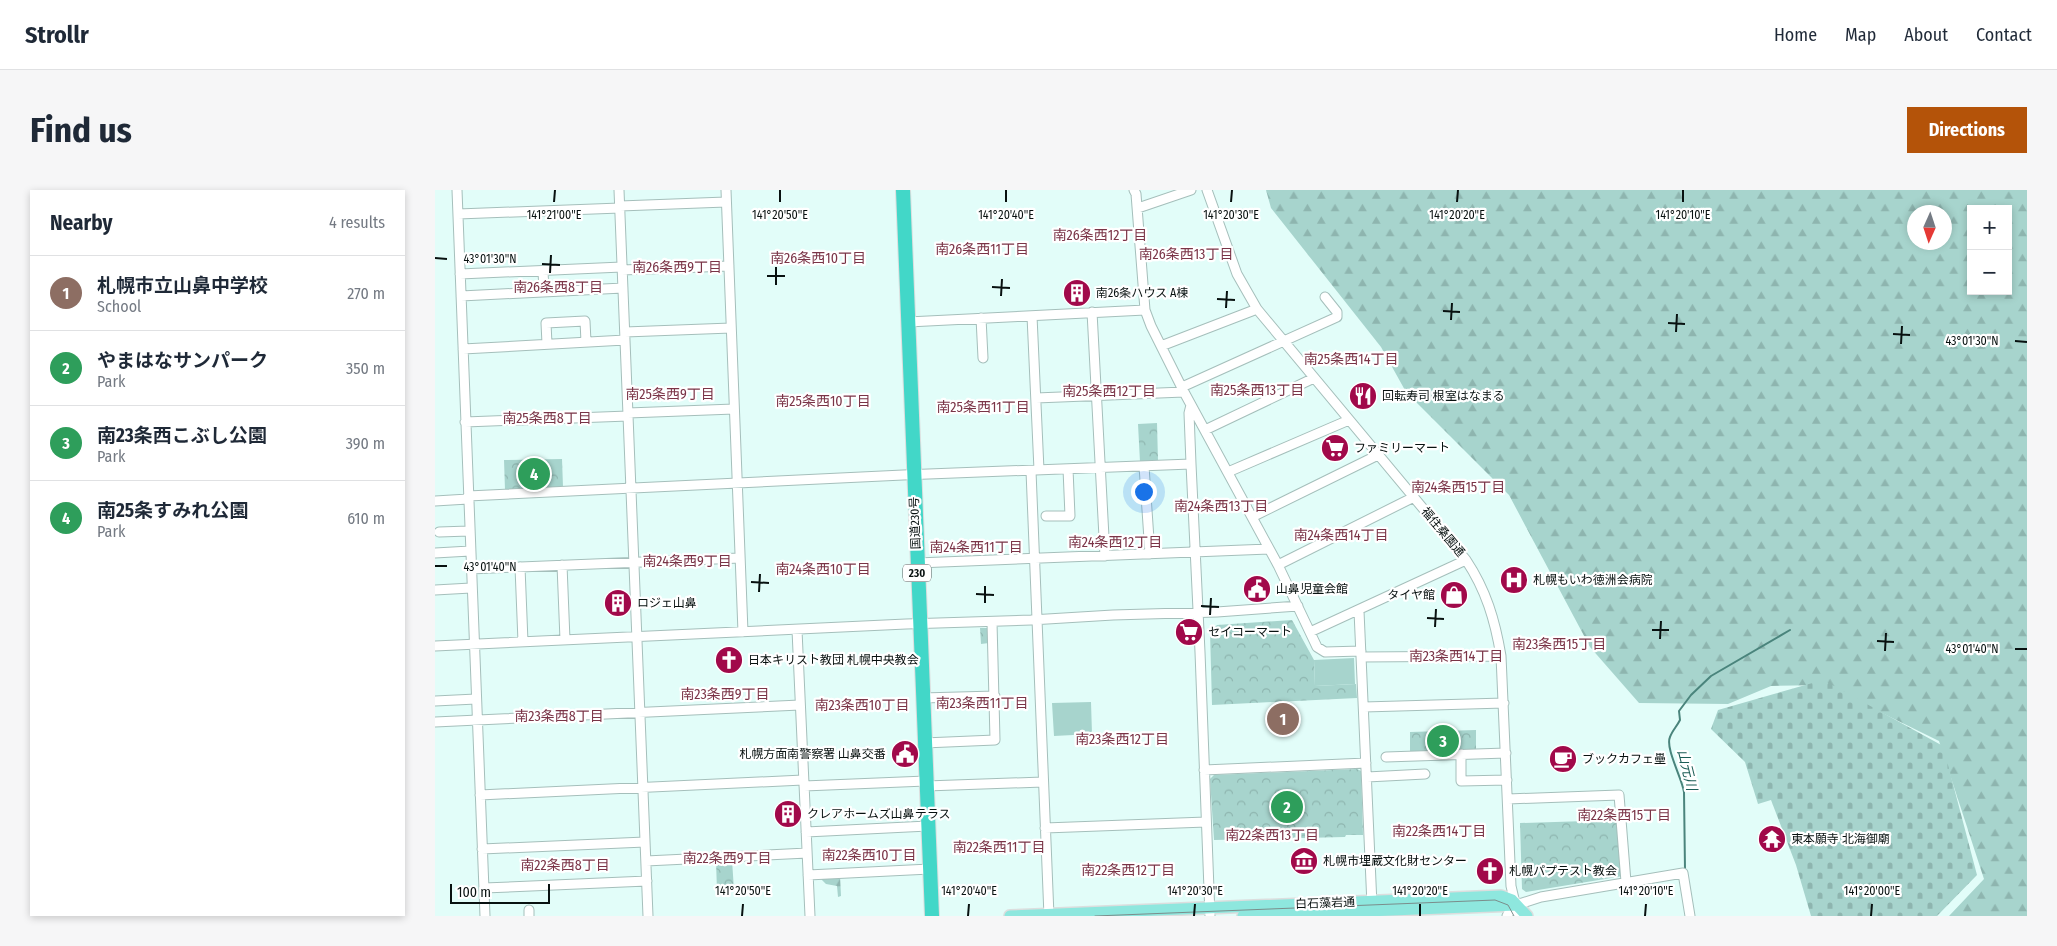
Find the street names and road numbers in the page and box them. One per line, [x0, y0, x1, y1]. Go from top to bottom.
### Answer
street label: 国道230号 [907, 496, 923, 550]
street label: 福住桑園通 [1418, 505, 1468, 559]
road number: 230 [903, 564, 931, 582]
street label: 白石藻岩通 [1295, 895, 1355, 911]

